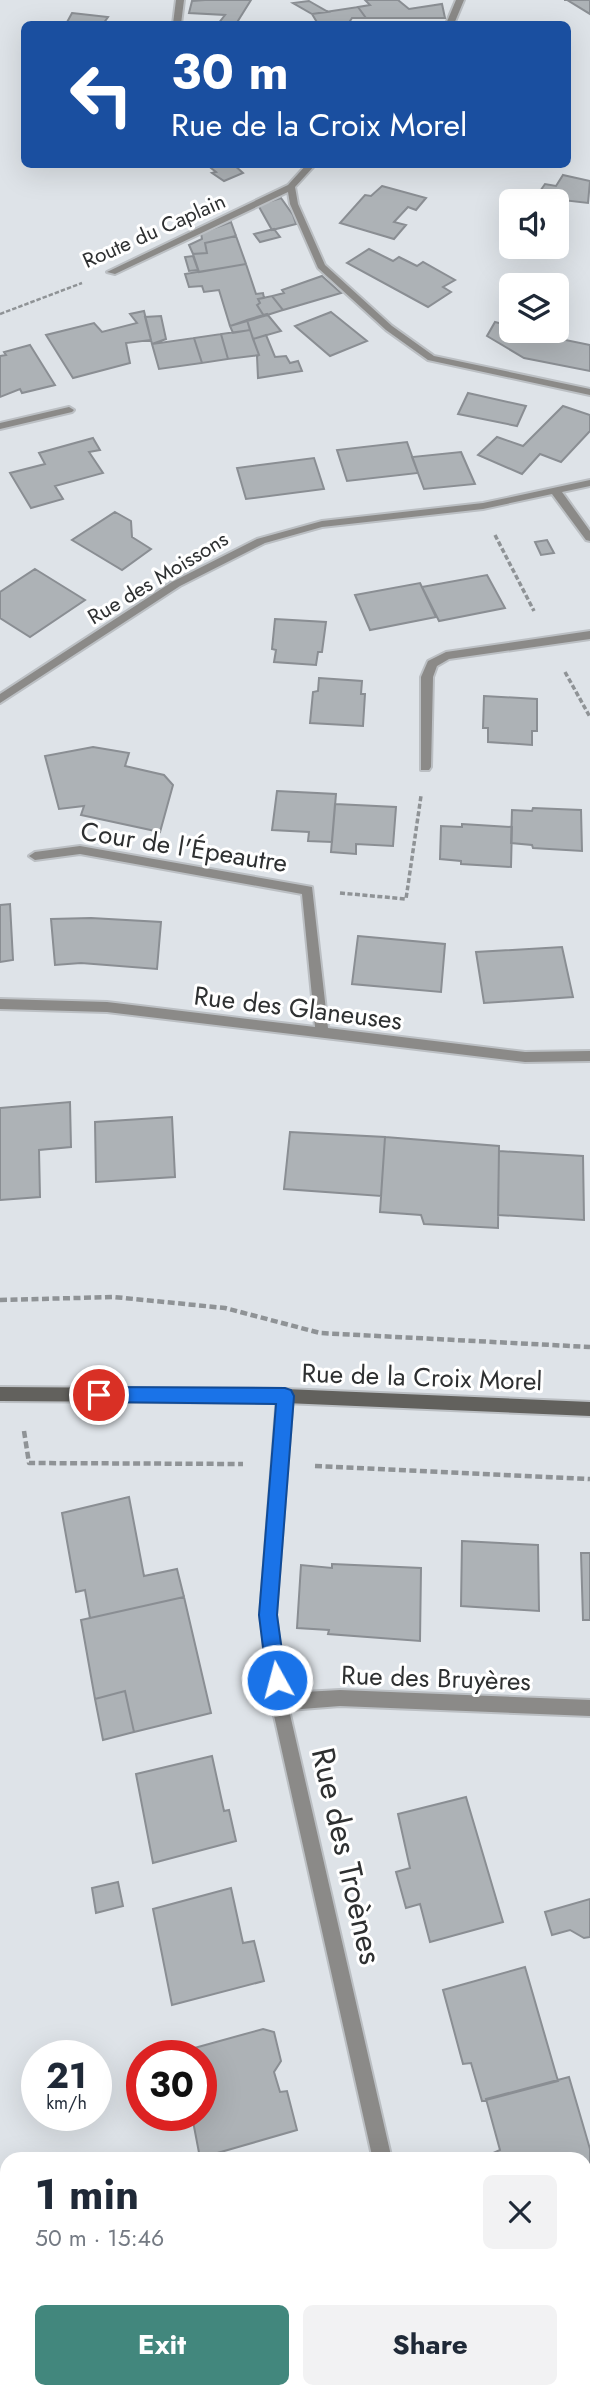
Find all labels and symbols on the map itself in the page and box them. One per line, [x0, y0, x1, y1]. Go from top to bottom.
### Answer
street label: Route du Caplain [78, 186, 230, 276]
street label: Rue des Moissons [82, 524, 234, 632]
street label: Cour de l'Épeautre [78, 812, 290, 882]
street label: Rue des Glaneuses [192, 976, 404, 1040]
street label: Rue de la Croix Morel [301, 1354, 543, 1400]
pin [69, 1365, 129, 1425]
position arrow [240, 1643, 314, 1717]
street label: Rue des Bruyères [340, 1656, 532, 1700]
street label: Rue des Troènes [300, 1743, 394, 1969]
speed limit sign: 30 [126, 2040, 217, 2131]

